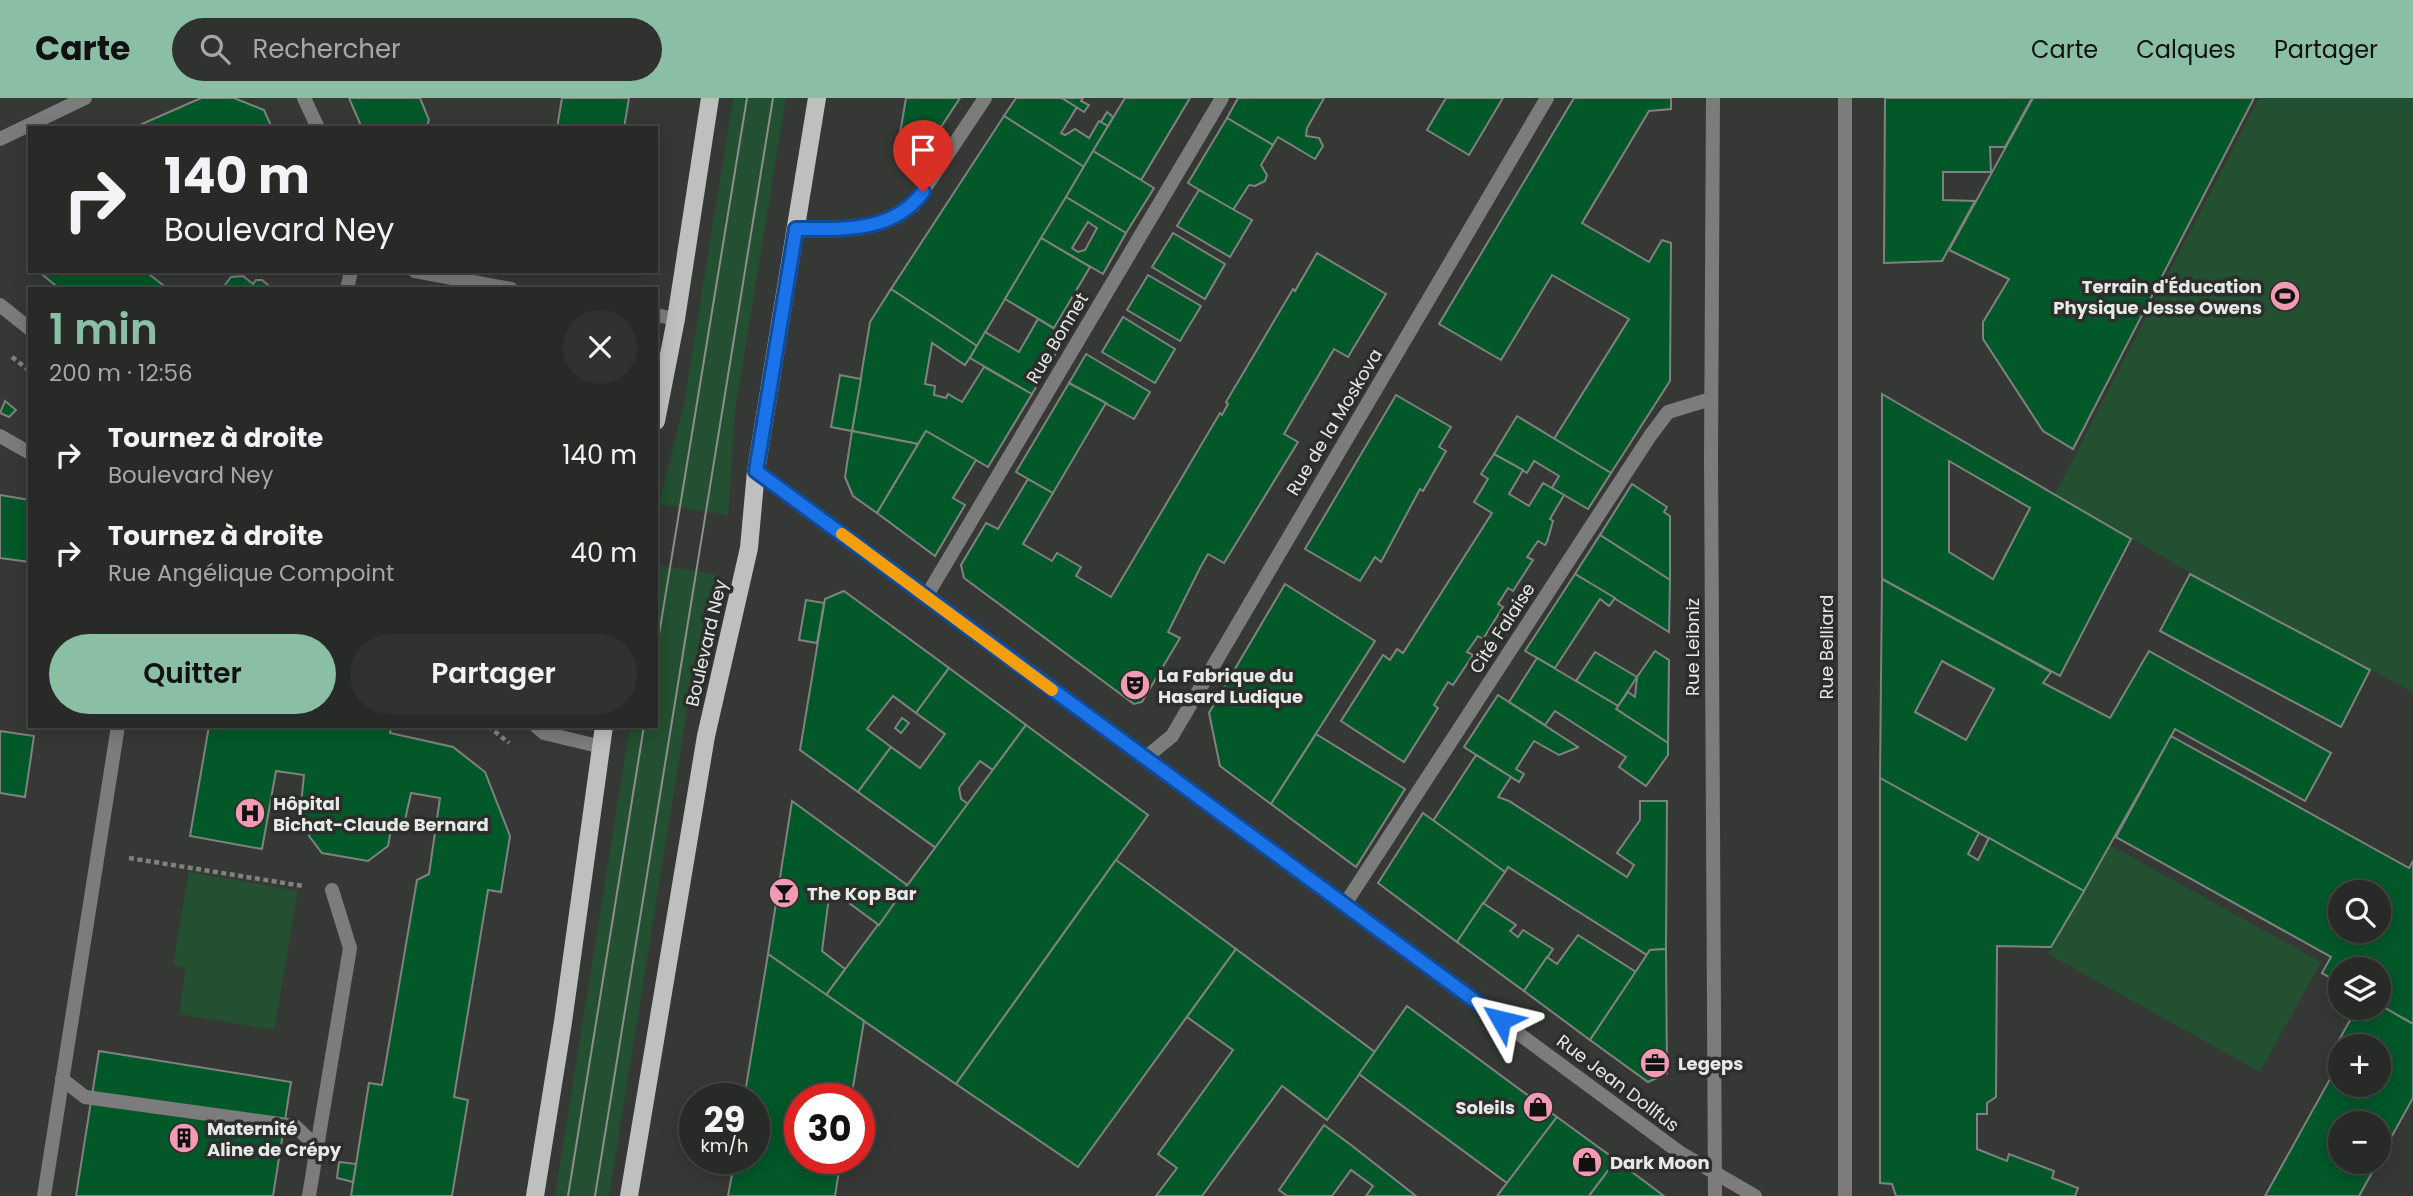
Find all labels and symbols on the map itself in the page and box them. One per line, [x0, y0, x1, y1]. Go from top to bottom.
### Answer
pin [893, 120, 953, 192]
place label: Terrain d'Éducation Physique Jesse Owens [2053, 274, 2262, 320]
sports icon: Terrain d'Éducation Physique Jesse Owens [2268, 279, 2302, 313]
street label: Rue Bonnet [1020, 288, 1094, 388]
street label: Rue de la Moskova [1280, 344, 1388, 500]
street label: Boulevard Ney [679, 577, 733, 709]
street label: Cité Falaise [1463, 578, 1541, 678]
street label: Rue Belliard [1814, 595, 1839, 699]
street label: Rue Leibniz [1680, 598, 1705, 696]
place label: La Fabrique du Hasard Ludique [1158, 663, 1303, 709]
theatre icon: La Fabrique du Hasard Ludique [1118, 668, 1152, 702]
place label: Hôpital Bichat-Claude Bernard [273, 791, 489, 837]
hospital icon: Hôpital Bichat-Claude Bernard [233, 796, 267, 830]
bar icon: The Kop Bar [767, 876, 801, 910]
place label: The Kop Bar [807, 881, 917, 906]
position arrow [1464, 983, 1538, 1057]
street label: Rue Jean Dollfus [1552, 1029, 1684, 1137]
office icon: Legeps [1638, 1046, 1672, 1080]
place label: Legeps [1678, 1051, 1743, 1076]
speed limit sign: 30 [784, 1083, 875, 1174]
shop icon: Soleils [1521, 1090, 1555, 1124]
place label: Soleils [1455, 1095, 1515, 1120]
place label: Maternité Aline de Crépy [207, 1116, 342, 1162]
building icon: Maternité Aline de Crépy [167, 1121, 201, 1155]
shop icon: Dark Moon [1570, 1145, 1604, 1179]
place label: Dark Moon [1610, 1150, 1710, 1175]

